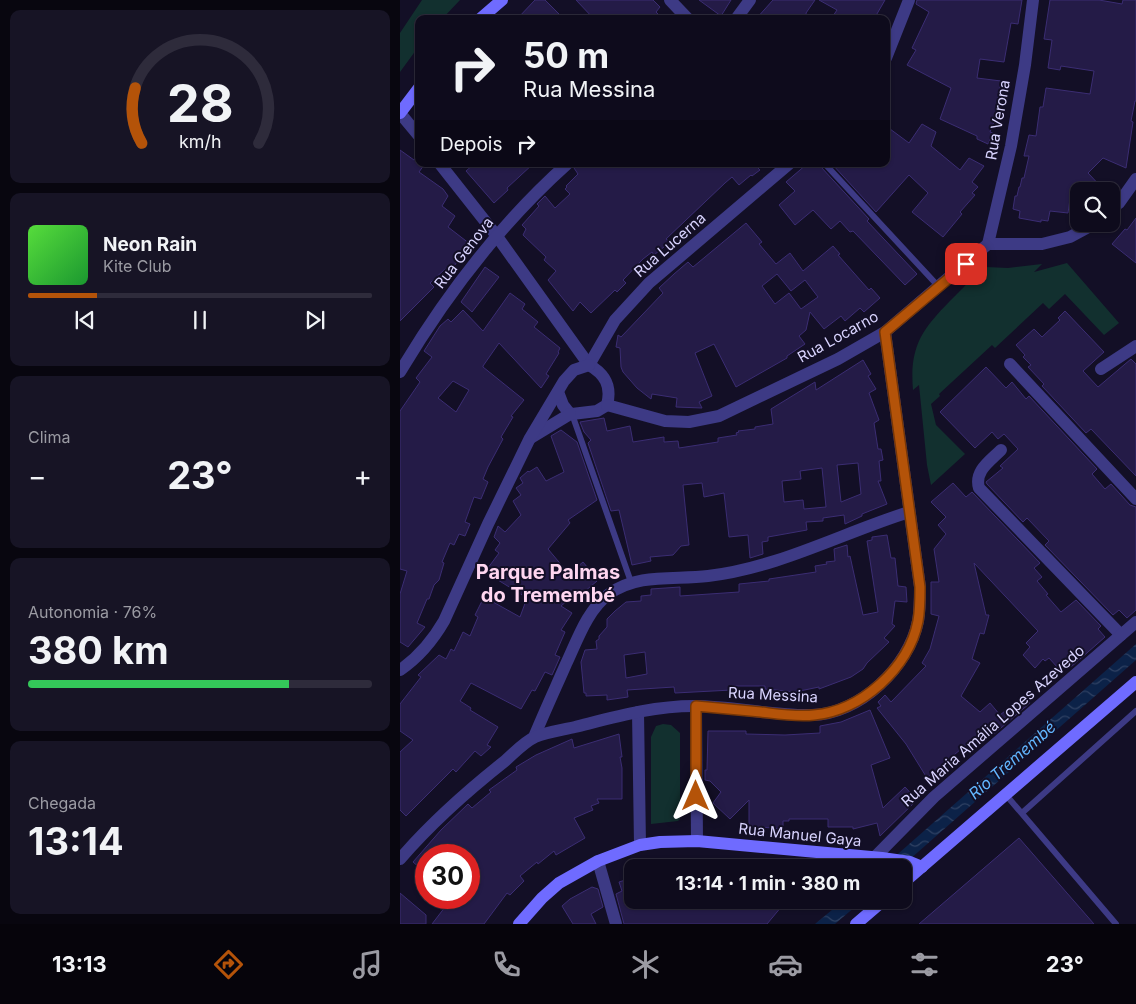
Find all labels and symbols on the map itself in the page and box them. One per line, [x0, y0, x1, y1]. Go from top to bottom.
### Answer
street label: Rua Verona [981, 78, 1014, 162]
street label: Rua Lucerna [630, 208, 709, 281]
street label: Rua Genova [430, 213, 497, 292]
pin [945, 243, 987, 285]
street label: Rua Locarno [794, 307, 882, 367]
district label: Parque Palmas do Tremembé [476, 560, 620, 607]
street label: Rua Maria Amália Lopes Azevedo [897, 641, 1088, 810]
street label: Rua Messina [727, 683, 819, 706]
water label: Rio Tremembé [964, 717, 1060, 803]
position arrow [669, 769, 721, 821]
street label: Rua Manuel Gaya [738, 819, 863, 850]
speed limit sign: 30 [415, 844, 480, 909]

